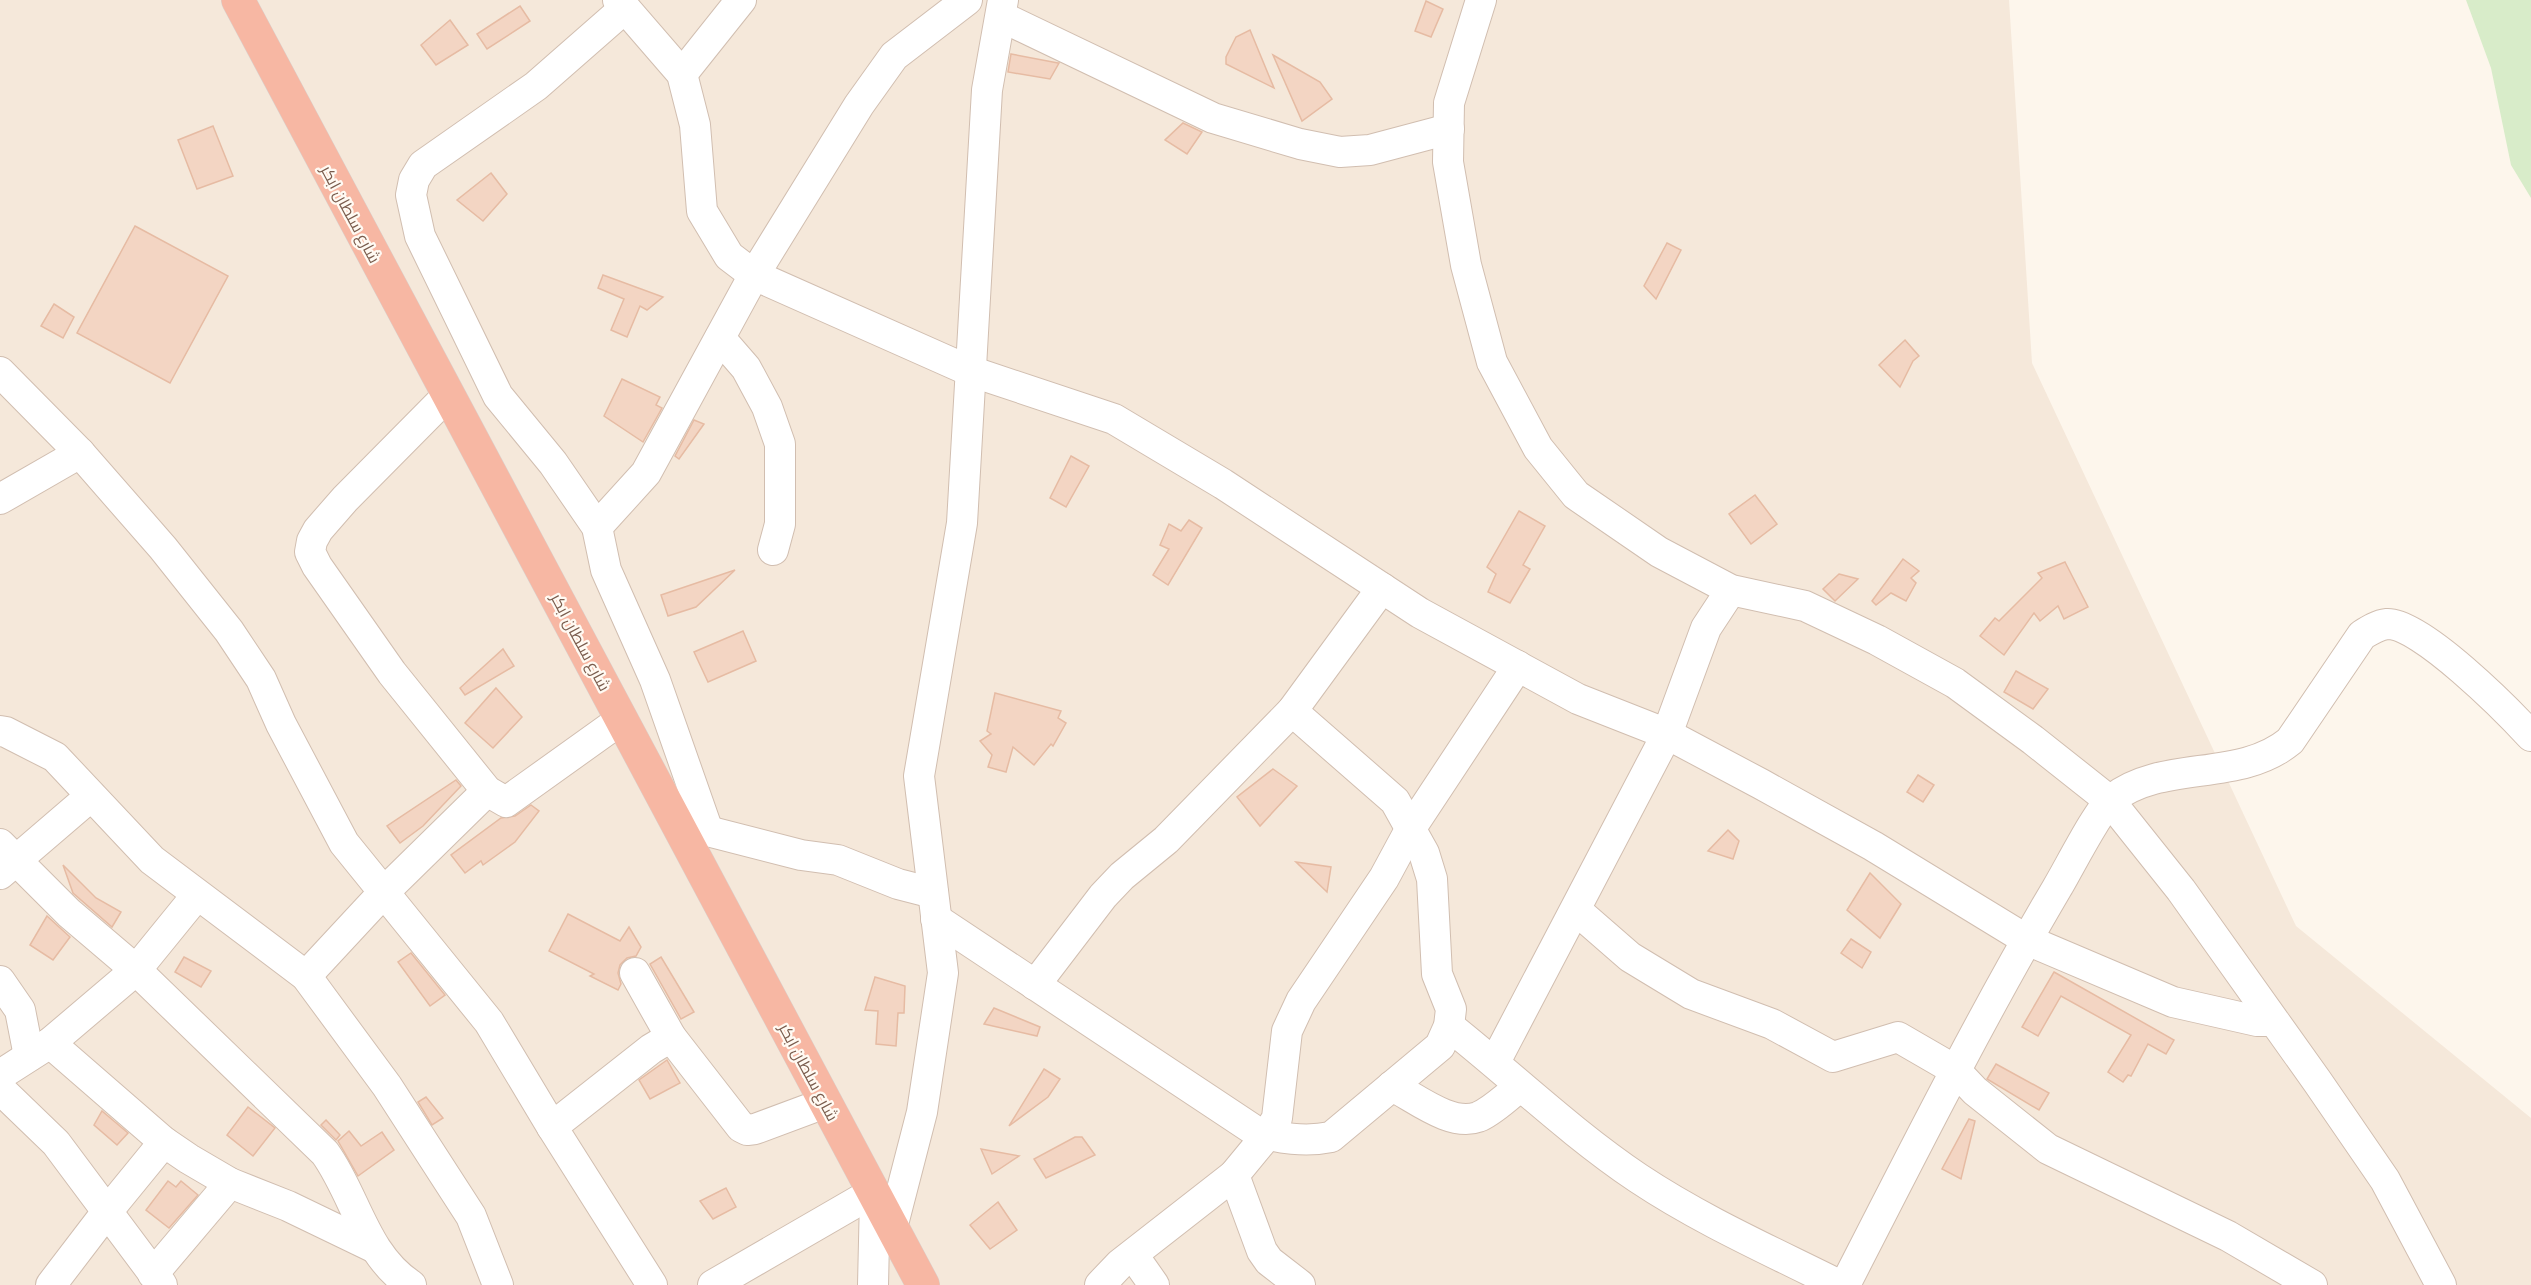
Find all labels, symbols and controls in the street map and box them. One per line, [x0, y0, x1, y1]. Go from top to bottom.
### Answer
street label: شارع سلطان ابكر [315, 161, 384, 267]
street label: شارع سلطان ابكر [545, 589, 614, 695]
street label: شارع سلطان ابكر [773, 1019, 842, 1125]

